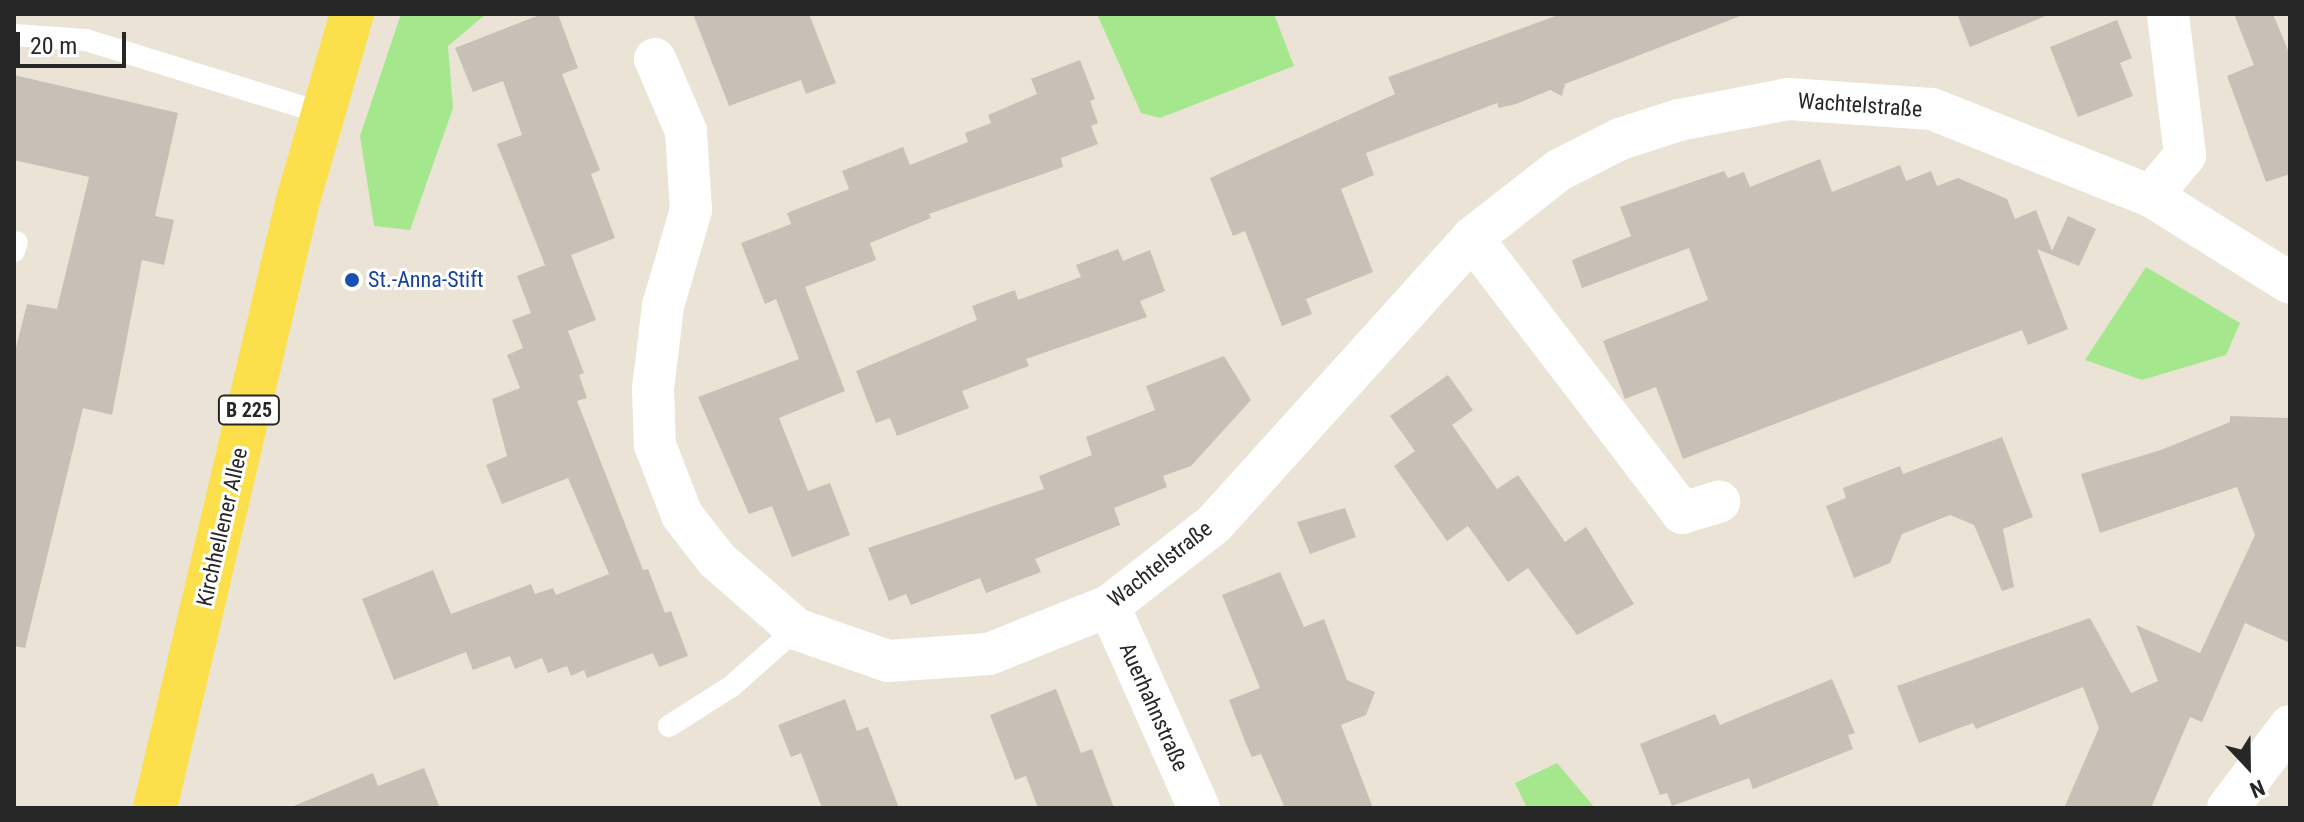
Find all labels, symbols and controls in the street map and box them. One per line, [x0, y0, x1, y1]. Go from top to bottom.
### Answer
scale bar [20, 16, 130, 66]
text: 20 m [30, 32, 77, 60]
street label: Wachtelstraße [1797, 87, 1923, 123]
place label: St.-Anna-Stift [368, 267, 484, 293]
marker: St.-Anna-Stift [343, 271, 361, 289]
road number: B 225 [217, 394, 281, 426]
street label: Kirchhellener Allee [191, 445, 253, 609]
street label: Wachtelstraße [1103, 515, 1217, 613]
street label: Auerhahnstraße [1114, 639, 1194, 775]
north arrow [2208, 726, 2288, 806]
text: N [2246, 775, 2268, 803]

